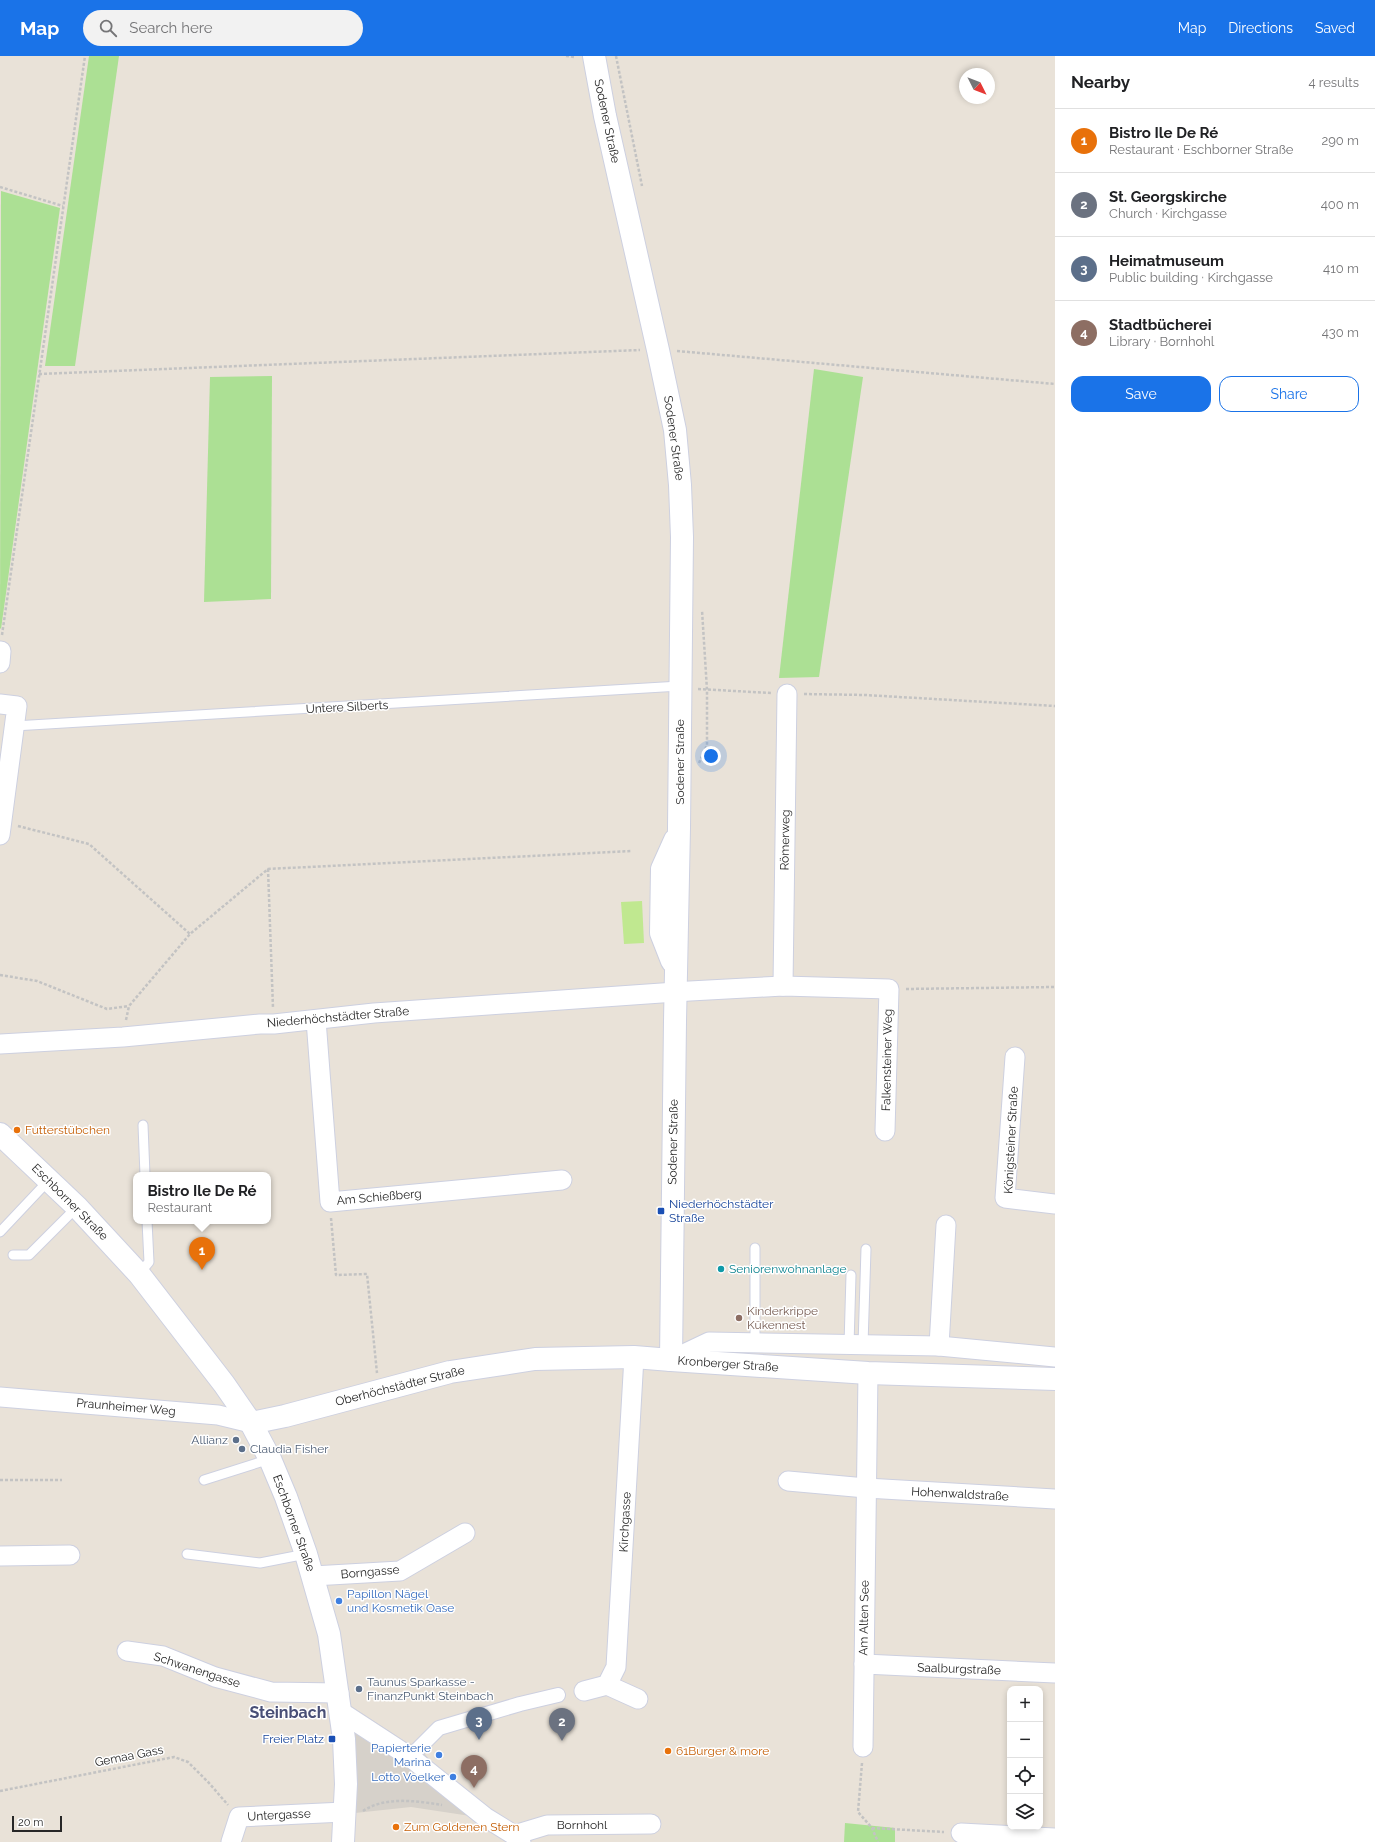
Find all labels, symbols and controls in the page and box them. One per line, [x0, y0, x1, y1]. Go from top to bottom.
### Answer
search box [83, 10, 363, 46]
text: Map [20, 17, 59, 39]
icon: search [97, 17, 119, 39]
text: Search here [129, 19, 213, 37]
text: Map [1178, 20, 1206, 36]
text: Directions [1228, 20, 1293, 36]
text: Saved [1315, 20, 1355, 36]
north arrow [959, 68, 995, 104]
text: Nearby [1071, 72, 1130, 92]
text: 4 results [1308, 75, 1359, 90]
street label: Sodener Straße [591, 78, 623, 164]
text: Bistro Ile De Ré [1109, 124, 1218, 142]
text: 1 [1081, 133, 1087, 148]
text: 290 m [1321, 133, 1359, 148]
text: Restaurant · Eschborner Straße [1109, 142, 1293, 157]
text: St. Georgskirche [1109, 188, 1227, 206]
text: 2 [1080, 197, 1088, 212]
text: 400 m [1321, 197, 1359, 212]
text: Church · Kirchgasse [1109, 206, 1227, 221]
text: Heimatmuseum [1109, 252, 1224, 270]
text: 3 [1080, 261, 1088, 276]
text: 410 m [1323, 261, 1359, 276]
text: Public building · Kirchgasse [1109, 270, 1273, 285]
text: Stadtbücherei [1109, 316, 1212, 334]
text: 4 [1080, 325, 1088, 340]
text: 430 m [1322, 325, 1359, 340]
text: Library · Bornhohl [1109, 334, 1214, 349]
button: Save [1071, 376, 1211, 412]
button: Share [1219, 376, 1359, 412]
street label: Sodener Straße [661, 395, 687, 481]
street label: Untere Silberts [305, 698, 389, 716]
street label: Sodener Straße [673, 719, 687, 805]
your location [701, 746, 721, 766]
street label: Römerweg [777, 809, 793, 871]
street label: Niederhöchstädter Straße [266, 1004, 410, 1030]
street label: Falkensteiner Weg [879, 1009, 895, 1111]
street label: Königsteiner Straße [1001, 1086, 1021, 1194]
street label: Sodener Straße [665, 1099, 681, 1185]
place label: Futterstübchen [25, 1123, 110, 1137]
marker: Futterstübchen [12, 1125, 22, 1135]
street label: Eschborner Straße [29, 1161, 111, 1243]
popup [133, 1172, 271, 1224]
text: Bistro Ile De Ré [147, 1182, 257, 1200]
street label: Am Schießberg [336, 1186, 422, 1208]
place label: Niederhöchstädter Straße [669, 1197, 774, 1225]
text: Restaurant [147, 1200, 212, 1215]
marker: Niederhöchstädter Straße [656, 1206, 666, 1216]
pin: 1 [189, 1237, 215, 1270]
place label: Seniorenwohnanlage [729, 1262, 846, 1276]
marker: Seniorenwohnanlage [716, 1264, 726, 1274]
place label: Kinderkrippe Kükennest [747, 1304, 818, 1332]
marker: Kinderkrippe Kükennest [734, 1313, 744, 1323]
street label: Kronberger Straße [677, 1353, 779, 1375]
street label: Oberhöchstädter Straße [334, 1363, 466, 1409]
street label: Praunheimer Weg [76, 1396, 176, 1418]
place label: Allianz [191, 1433, 228, 1447]
marker: Allianz [231, 1435, 241, 1445]
place label: Claudia Fisher [250, 1442, 329, 1456]
marker: Claudia Fisher [237, 1444, 247, 1454]
street label: Eschborner Straße [270, 1473, 318, 1573]
street label: Hohenwaldstraße [911, 1484, 1009, 1504]
street label: Kirchgasse [616, 1491, 634, 1553]
street label: Borngasse [340, 1562, 400, 1582]
street label: Am Alten See [856, 1580, 872, 1656]
place label: Papillon Nägel und Kosmetik Oase [347, 1587, 454, 1615]
marker: Papillon Nägel und Kosmetik Oase [334, 1596, 344, 1606]
street label: Schwanengasse [152, 1649, 242, 1691]
street label: Saalburgstraße [917, 1661, 1001, 1677]
place label: Taunus Sparkasse - FinanzPunkt Steinbach [367, 1675, 493, 1703]
marker: Taunus Sparkasse - FinanzPunkt Steinbach [354, 1684, 364, 1694]
map controls [1007, 1686, 1043, 1830]
button: + [1007, 1686, 1043, 1722]
district label: Steinbach [250, 1703, 327, 1722]
pin: 3 [466, 1707, 492, 1740]
pin: 2 [549, 1708, 575, 1741]
button: − [1007, 1722, 1043, 1758]
place label: Freier Platz [263, 1732, 324, 1746]
marker: Freier Platz [327, 1734, 337, 1744]
place label: Papierterie Marina [371, 1741, 431, 1769]
street label: Gemaa Gass [94, 1742, 165, 1770]
place label: 61Burger & more [676, 1744, 769, 1758]
marker: 61Burger & more [663, 1746, 673, 1756]
marker: Papierterie Marina [434, 1750, 444, 1760]
pin: 4 [461, 1755, 487, 1788]
button: locate [1007, 1758, 1043, 1794]
place label: Lotto Voelker [371, 1770, 446, 1784]
marker: Lotto Voelker [448, 1772, 458, 1782]
button: layers [1007, 1794, 1043, 1830]
street label: Untergasse [247, 1806, 311, 1824]
scale bar [12, 1814, 62, 1833]
text: 20 m [18, 1816, 43, 1829]
street label: Bornhohl [557, 1818, 608, 1832]
place label: Zum Goldenen Stern [404, 1820, 520, 1834]
marker: Zum Goldenen Stern [391, 1822, 401, 1832]

